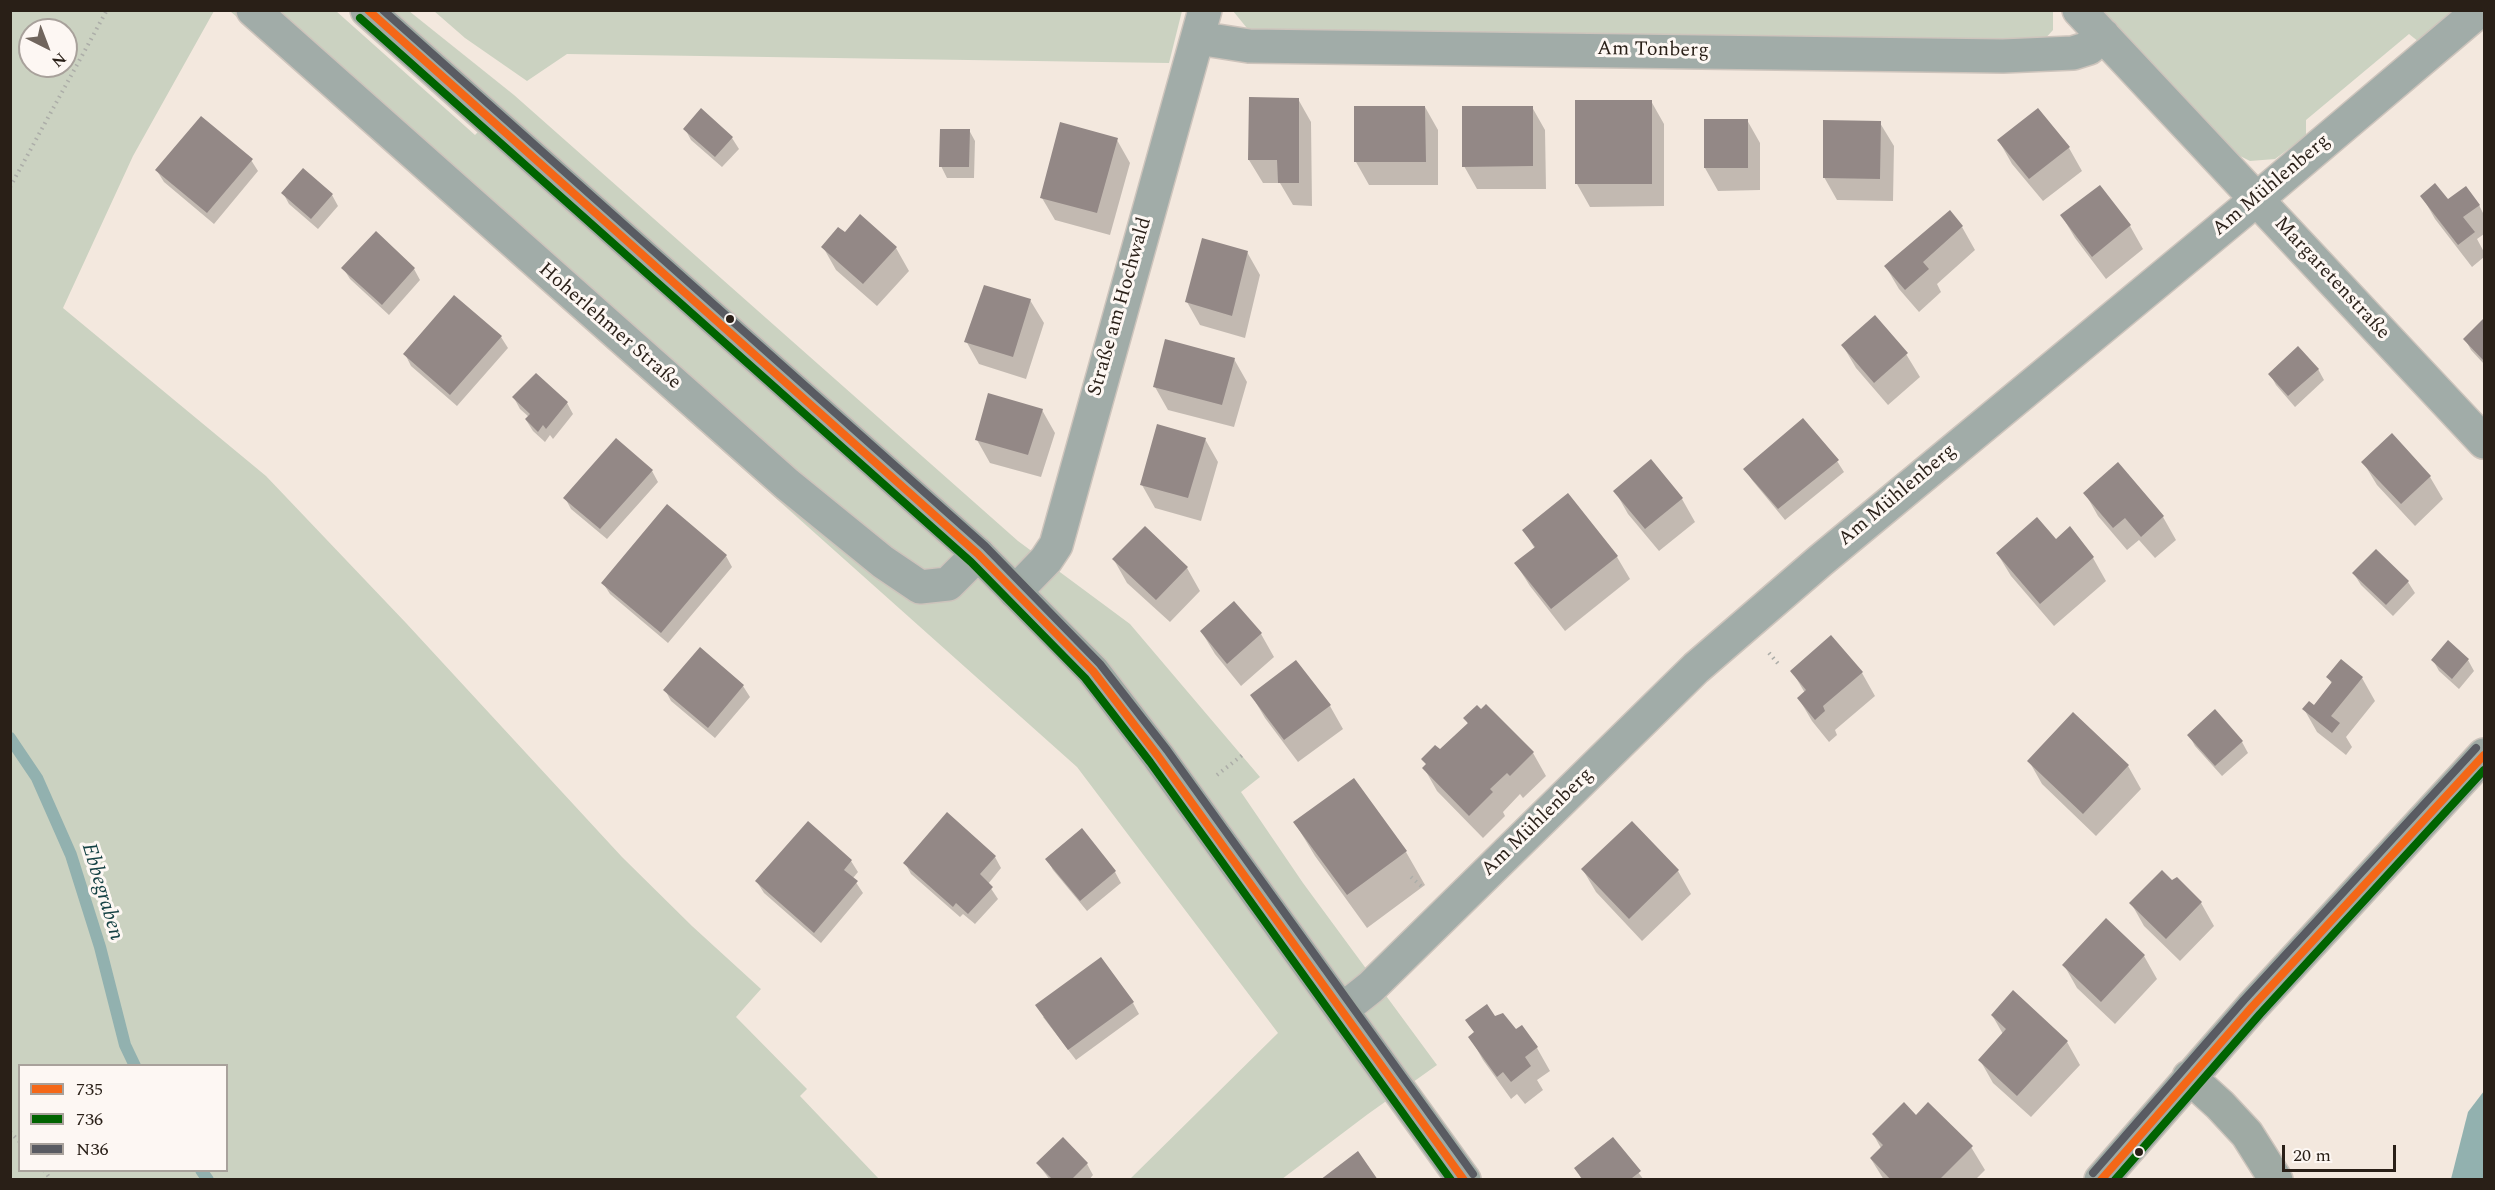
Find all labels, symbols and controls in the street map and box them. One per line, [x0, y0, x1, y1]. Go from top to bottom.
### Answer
north arrow [18, 18, 78, 78]
street label: Am Tonberg [1597, 38, 1709, 64]
text: N [46, 47, 72, 73]
street label: Am Mühlenberg [2208, 130, 2336, 242]
street label: Margaretenstraße [2268, 213, 2394, 345]
street label: Straße am Hochwald [1084, 215, 1158, 399]
street label: Hoherlehmer Straße [533, 259, 685, 395]
unlabelled marker [724, 313, 736, 325]
street label: Am Mühlenberg [1834, 440, 1962, 552]
street label: Am Mühlenberg [1477, 764, 1599, 882]
water label: Ebbegraben [74, 840, 128, 944]
legend [18, 1064, 228, 1172]
text: 735 [76, 1076, 103, 1103]
text: 736 [76, 1106, 103, 1133]
scale bar [2285, 1133, 2399, 1171]
text: N36 [76, 1136, 108, 1163]
text: 20 m [2293, 1142, 2331, 1169]
unlabelled marker [2133, 1146, 2145, 1158]

